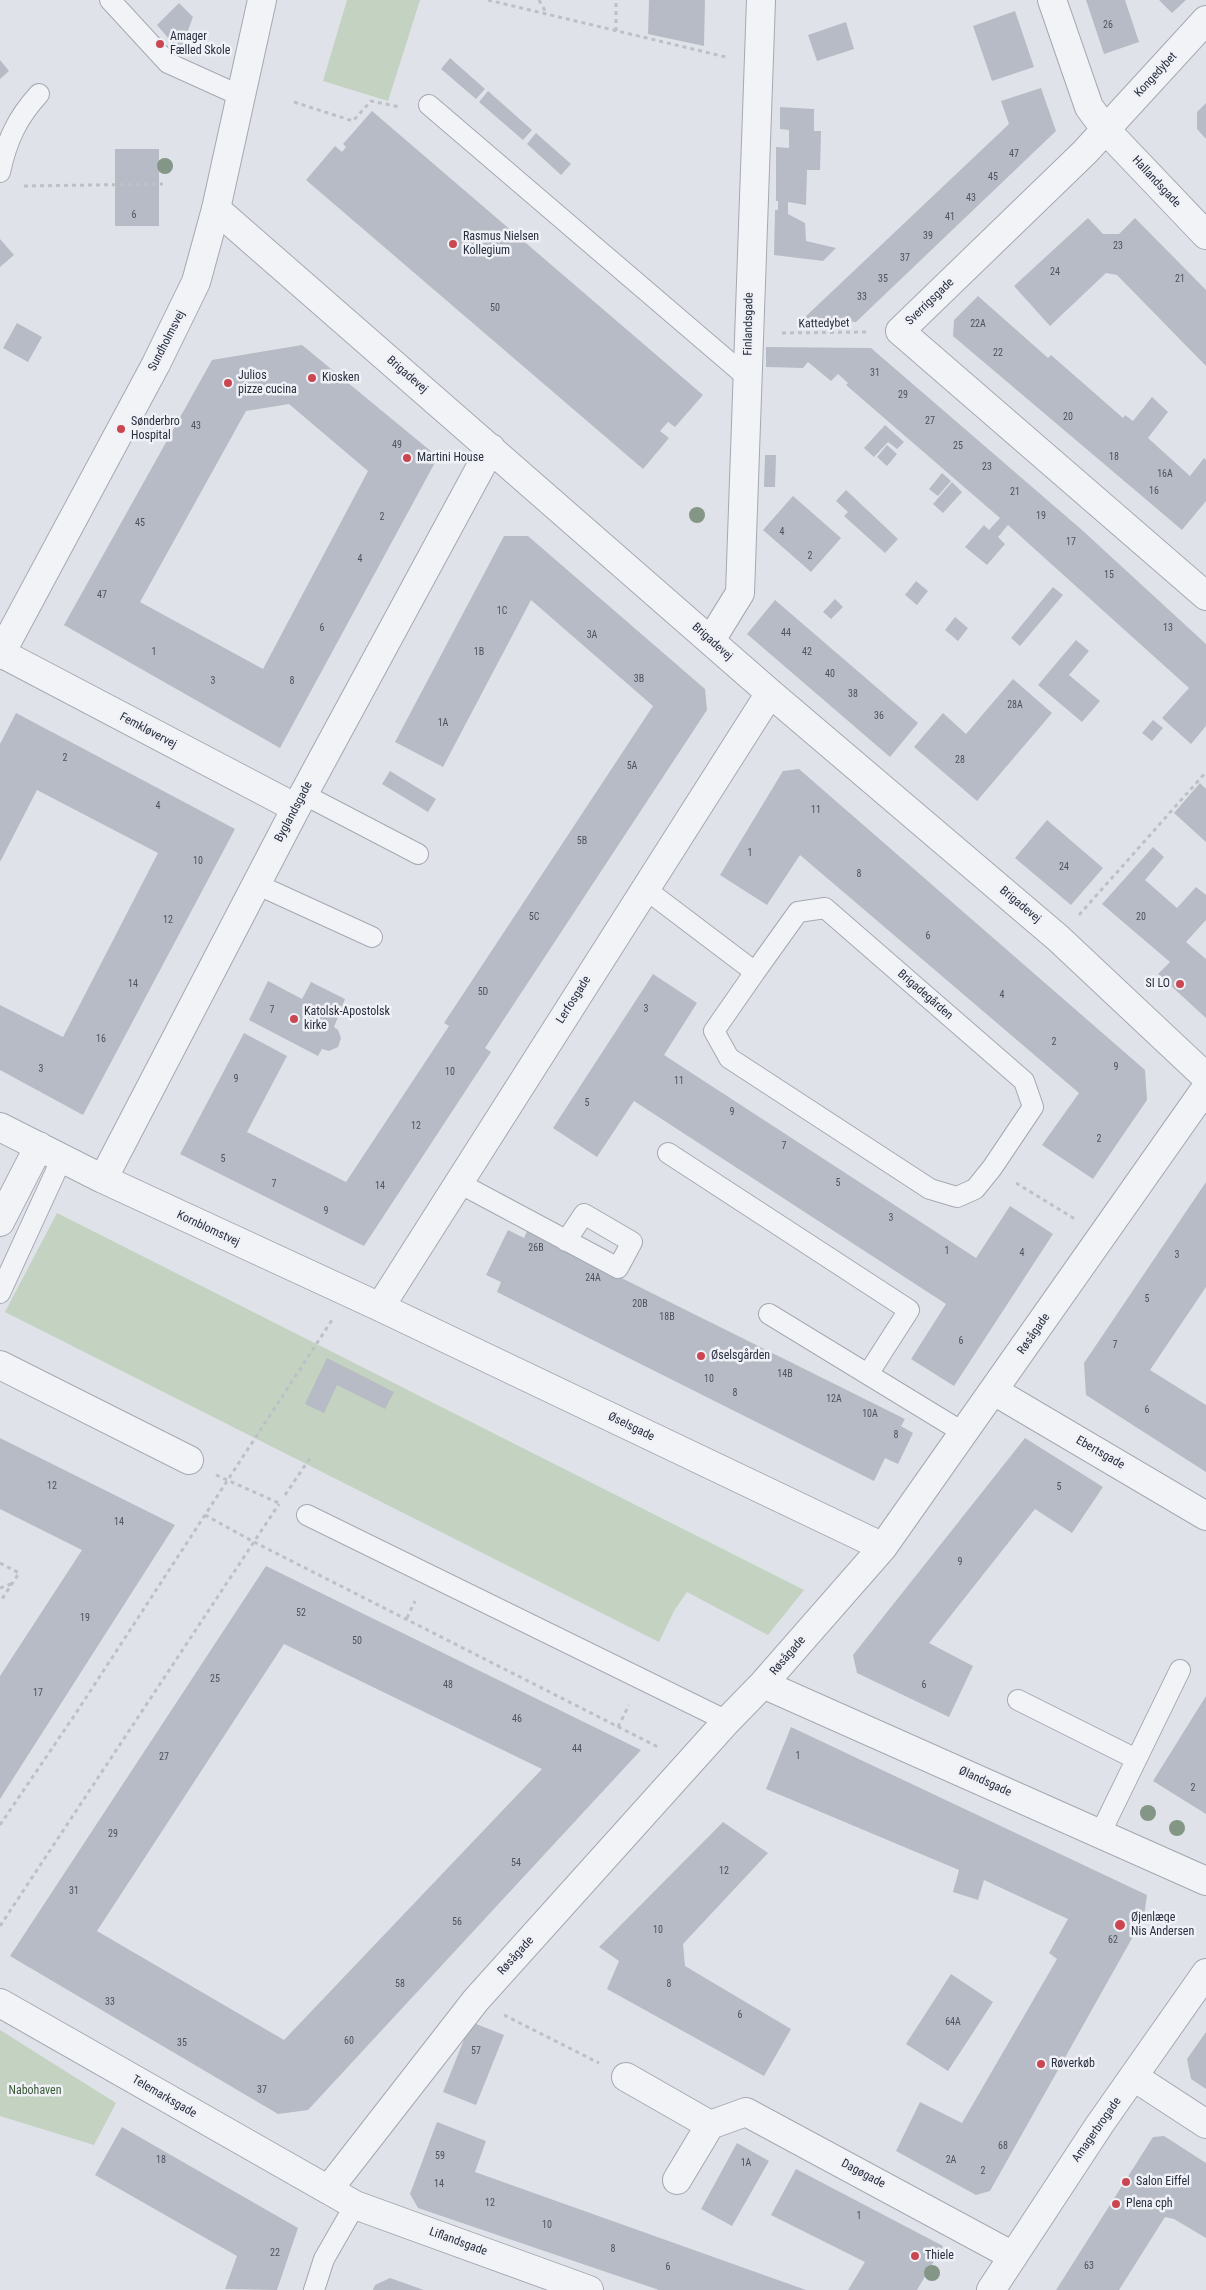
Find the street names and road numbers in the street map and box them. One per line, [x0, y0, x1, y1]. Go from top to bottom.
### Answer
street label: Kongedybet [1132, 50, 1180, 100]
street label: Hallandsgade [1129, 153, 1183, 211]
street label: Sverrigsgade [903, 275, 957, 329]
street label: Finlandsgade [741, 292, 757, 356]
street label: Sundholmsvej [146, 308, 188, 374]
street label: Kattedybet [798, 316, 850, 332]
street label: Brigadevej [384, 353, 430, 397]
street label: Brigadevej [689, 620, 735, 664]
street label: Femkløvervej [117, 710, 179, 752]
street label: Byglandsgade [272, 779, 316, 845]
street label: Brigadevej [996, 884, 1044, 926]
street label: Brigadegården [894, 967, 956, 1023]
street label: Lerfosgade [554, 973, 594, 1027]
street label: Kornblomstvej [174, 1208, 242, 1250]
street label: Røsågade [1015, 1311, 1053, 1357]
street label: Øselsgade [605, 1410, 657, 1444]
street label: Ebertsgade [1073, 1433, 1127, 1473]
street label: Røsågade [767, 1634, 809, 1678]
street label: Ølandsgade [956, 1764, 1014, 1800]
street label: Røsågade [495, 1934, 537, 1978]
street label: Telemarksgade [129, 2073, 199, 2121]
street label: Amagerbrogade [1069, 2095, 1125, 2165]
street label: Dagøgade [839, 2156, 887, 2192]
street label: Liflandsgade [427, 2225, 489, 2259]

